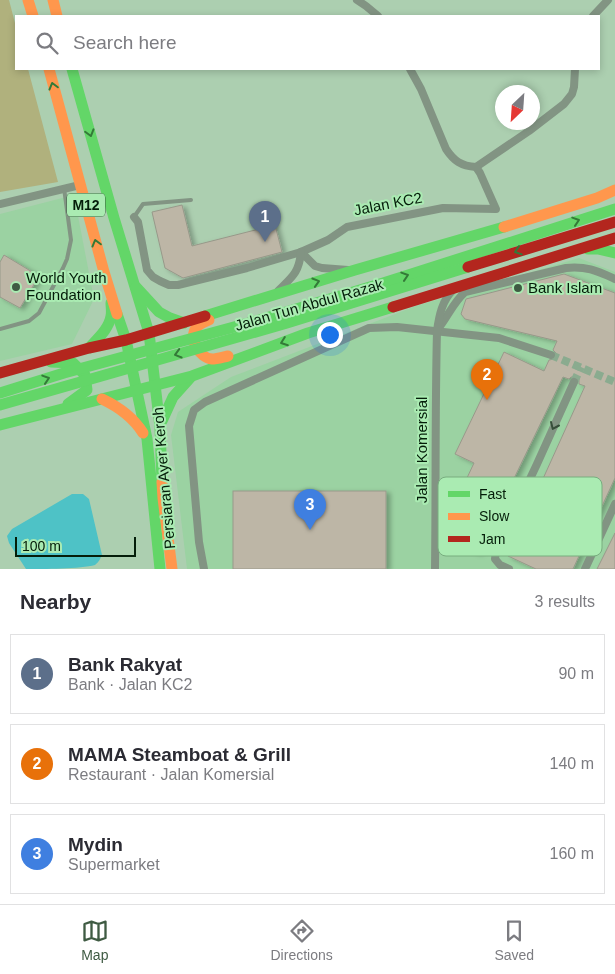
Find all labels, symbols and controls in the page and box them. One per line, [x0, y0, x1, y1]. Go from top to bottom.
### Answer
search box [15, 15, 600, 70]
icon: search [33, 29, 61, 57]
text: Search here [73, 32, 177, 53]
one-way arrow [49, 82, 59, 91]
north arrow [495, 85, 540, 130]
one-way arrow [84, 128, 94, 136]
street label: Jalan KC2 [352, 189, 423, 218]
road number: M12 [67, 194, 105, 216]
pin: 1 [249, 201, 281, 242]
one-way arrow [571, 217, 580, 227]
one-way arrow [92, 239, 102, 247]
one-way arrow [514, 246, 523, 256]
place label: World Youth Foundation [26, 269, 107, 303]
one-way arrow [400, 272, 408, 282]
street label: Jalan Tun Abdul Razak [233, 275, 385, 334]
one-way arrow [311, 278, 320, 288]
place label: Bank Islam [528, 279, 602, 296]
marker: World Youth Foundation [10, 281, 22, 293]
marker: Bank Islam [512, 282, 524, 294]
your location [317, 322, 343, 348]
one-way arrow [280, 336, 289, 346]
one-way arrow [175, 348, 183, 358]
pin: 2 [471, 359, 503, 400]
one-way arrow [42, 374, 50, 384]
street label: Jalan Komersial [413, 397, 430, 503]
street label: Persiaran Ayer Keroh [149, 406, 178, 550]
one-way arrow [550, 421, 561, 430]
legend [438, 477, 602, 556]
text: Fast [479, 486, 506, 502]
pin: 3 [294, 489, 326, 530]
text: Slow [479, 508, 510, 524]
text: Jam [479, 531, 505, 547]
scale bar [15, 534, 136, 557]
text: 100 m [22, 538, 61, 554]
text: Nearby [20, 590, 91, 613]
text: 3 results [535, 593, 595, 610]
text: Bank Rakyat [68, 654, 182, 675]
text: 1 [33, 665, 41, 682]
text: 90 m [558, 665, 594, 682]
text: Bank · Jalan KC2 [68, 676, 193, 693]
text: MAMA Steamboat & Grill [68, 744, 291, 765]
text: 2 [33, 755, 41, 772]
text: 140 m [550, 755, 594, 772]
text: Restaurant · Jalan Komersial [68, 766, 274, 783]
text: Mydin [68, 834, 123, 855]
text: 3 [33, 845, 41, 862]
text: 160 m [550, 845, 594, 862]
text: Supermarket [68, 856, 160, 873]
tab: Map [81, 917, 109, 963]
tab: Directions [271, 917, 333, 963]
tab: Saved [494, 917, 534, 963]

